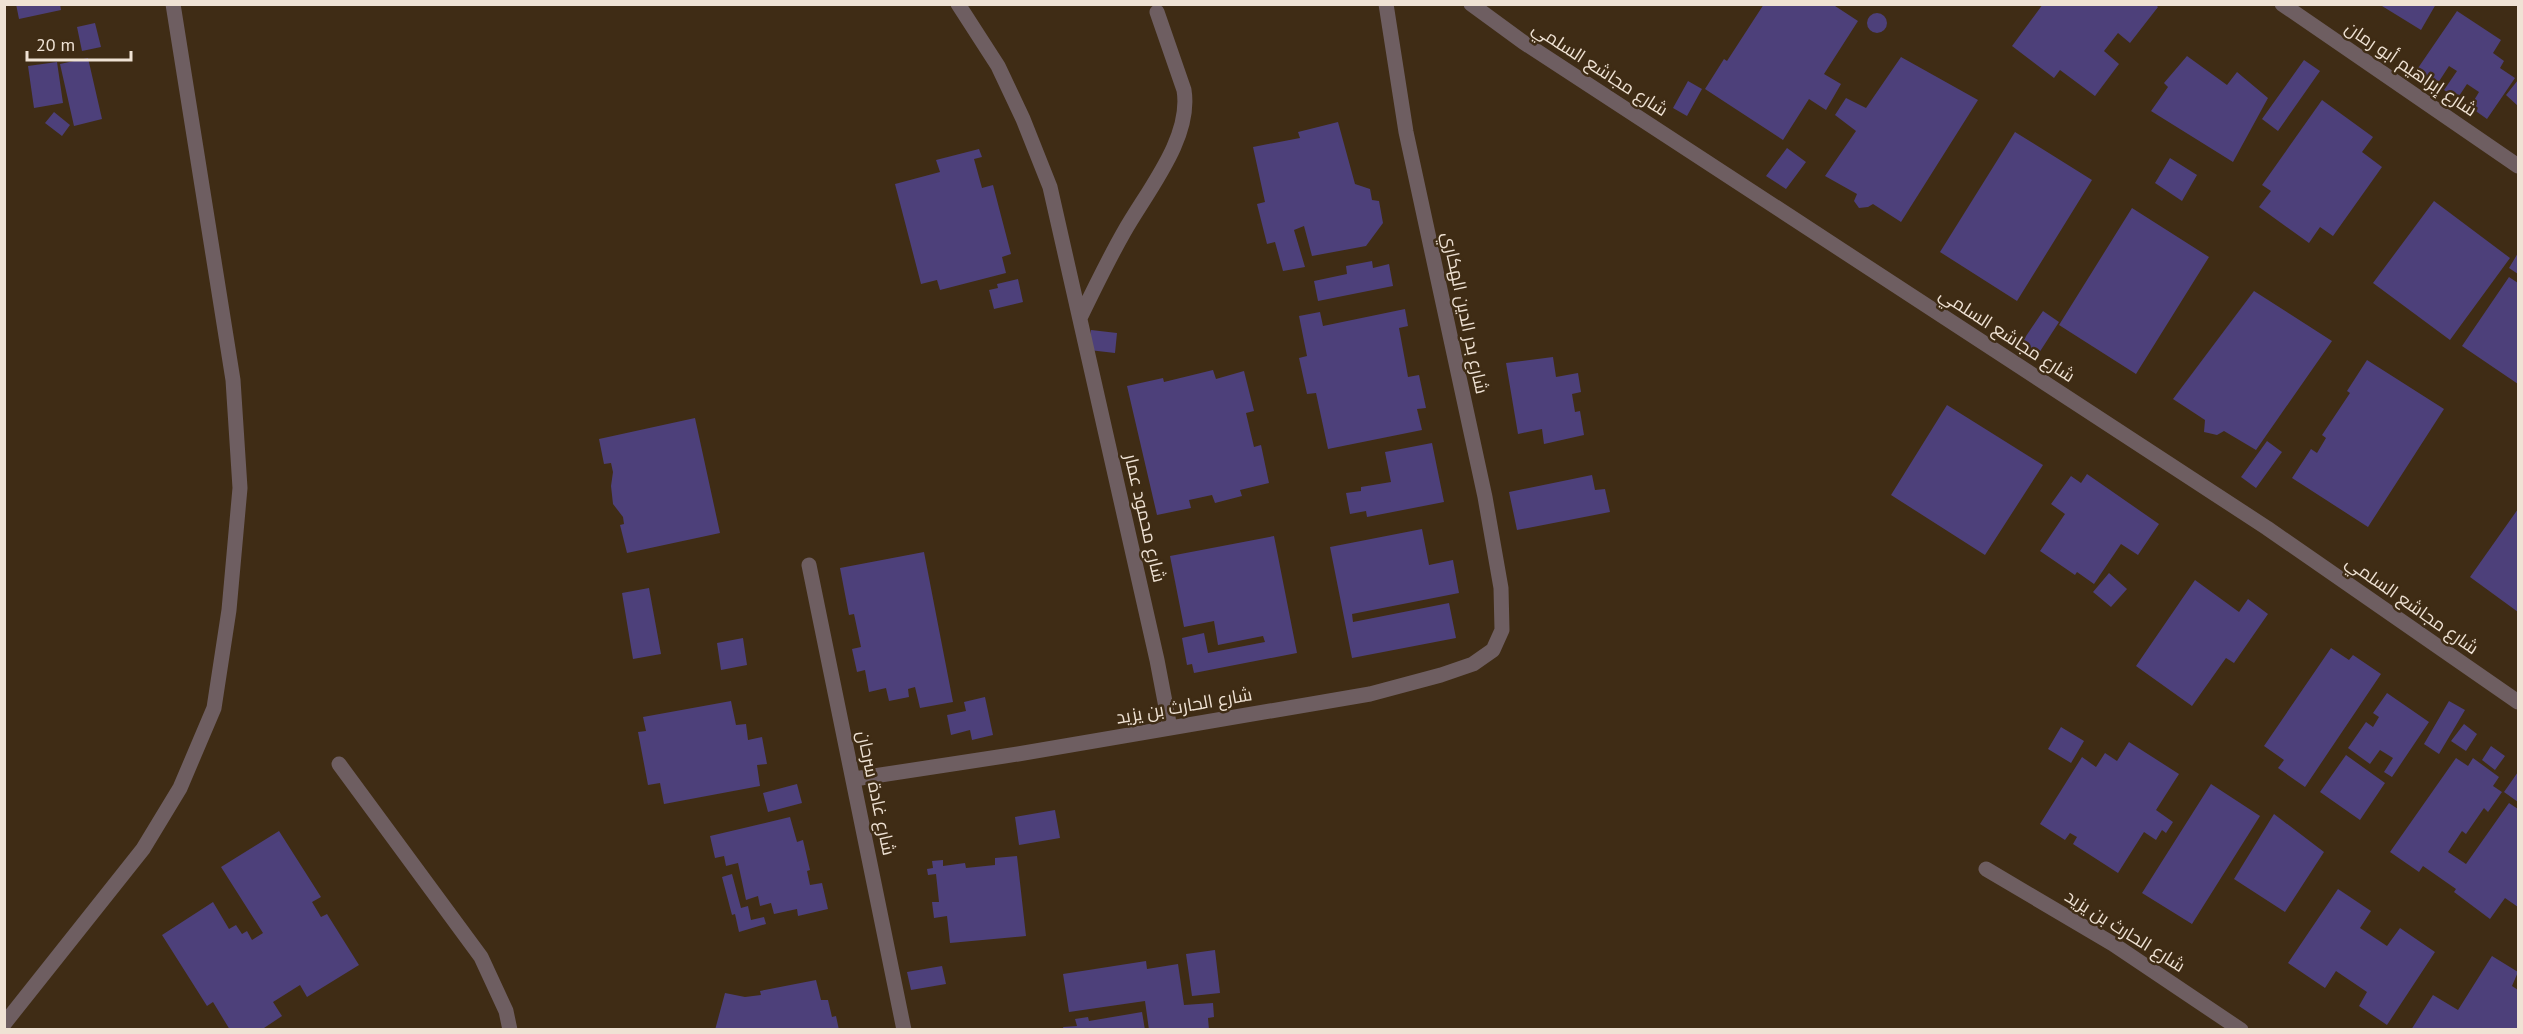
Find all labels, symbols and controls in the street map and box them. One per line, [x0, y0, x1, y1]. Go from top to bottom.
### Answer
street label: شارع مجاشع السلمي [1526, 16, 1673, 124]
street label: شارع إبراهيم أبو رمان [2340, 16, 2482, 122]
scale bar [27, 24, 130, 62]
text: 20 m [36, 33, 75, 56]
street label: شارع بدر الدين الهكاري [1434, 230, 1494, 397]
street label: شارع مجاشع السلمي [1933, 282, 2080, 390]
street label: شارع محمود عمار [1118, 451, 1171, 585]
street label: شارع مجاشع السلمي [2340, 550, 2483, 662]
street label: شارع الحارث بن يزيد [1114, 682, 1254, 730]
street label: شارع غادة سرحان [851, 728, 901, 858]
street label: شارع الحارث بن يزيد [2060, 884, 2190, 978]

